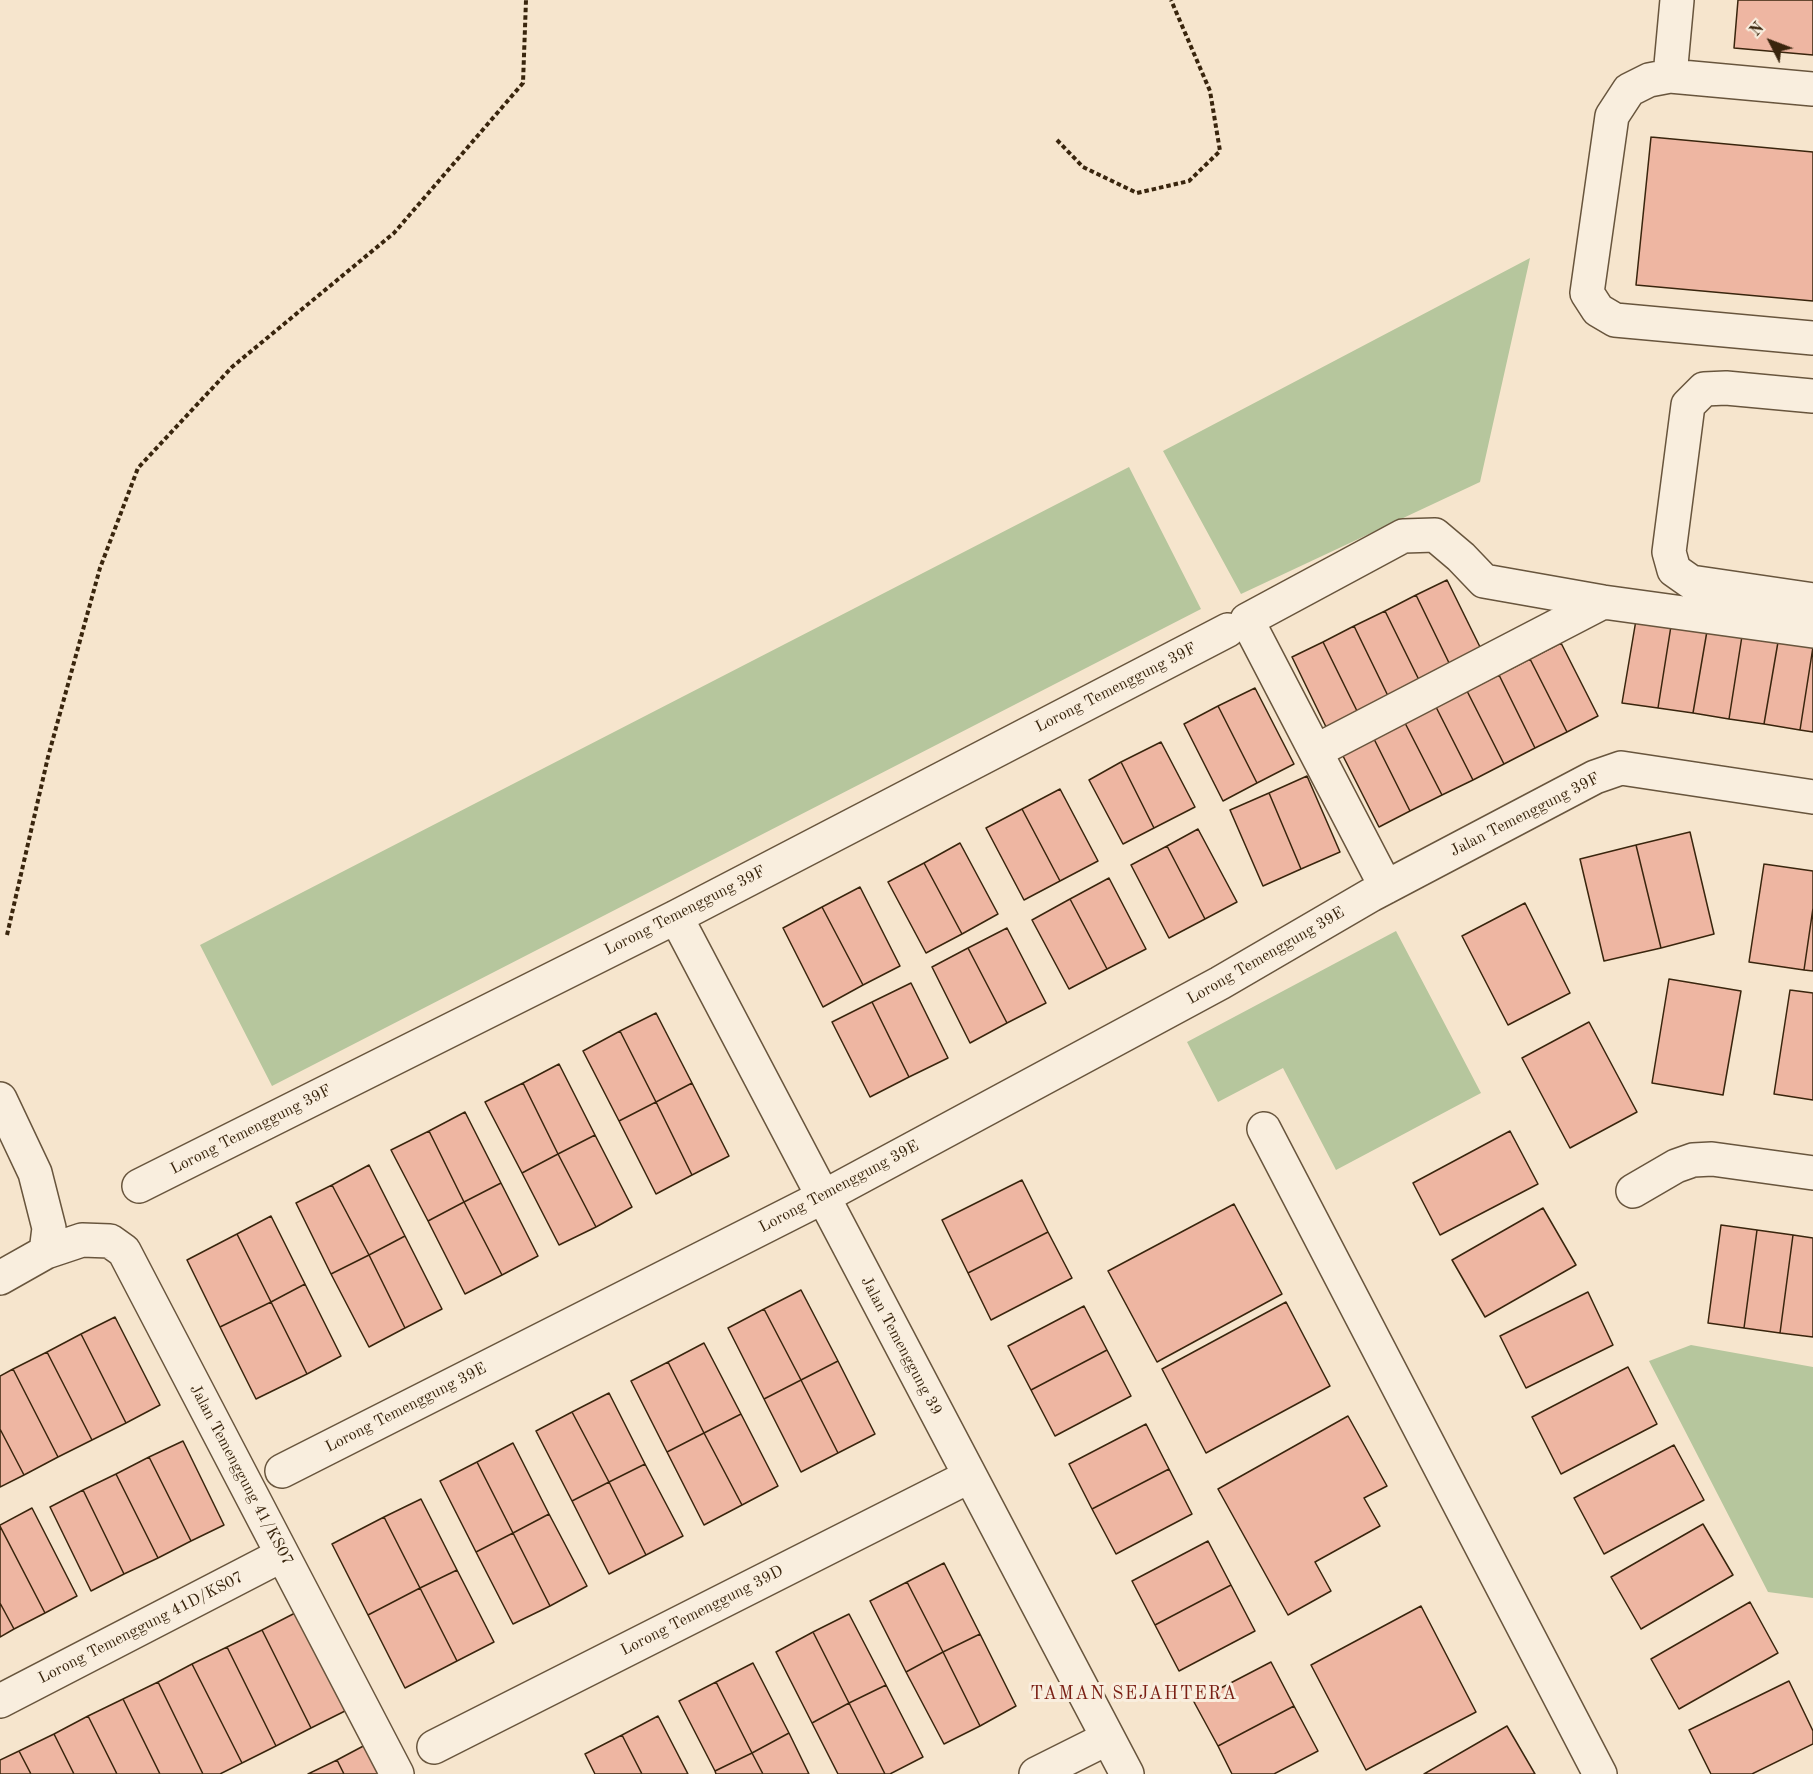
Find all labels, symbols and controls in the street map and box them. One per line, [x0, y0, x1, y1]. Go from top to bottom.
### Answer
north arrow [1741, 12, 1801, 72]
text: N [1748, 20, 1768, 40]
street label: Lorong Temenggung 39F [1032, 639, 1200, 737]
street label: Jalan Temenggung 39F [1447, 769, 1603, 861]
street label: Lorong Temenggung 39F [601, 862, 769, 960]
street label: Lorong Temenggung 39E [1184, 903, 1348, 1009]
street label: Lorong Temenggung 39F [167, 1081, 335, 1179]
street label: Lorong Temenggung 39E [756, 1137, 922, 1237]
street label: Jalan Temenggung 39 [856, 1273, 946, 1419]
street label: Lorong Temenggung 39E [322, 1359, 490, 1457]
street label: Jalan Temenggung 41/KS07 [185, 1381, 297, 1569]
street label: Lorong Temenggung 39D [617, 1562, 787, 1660]
street label: Lorong Temenggung 41D/KS07 [35, 1568, 247, 1688]
district label: TAMAN SEJAHTERA [1030, 1683, 1238, 1705]

